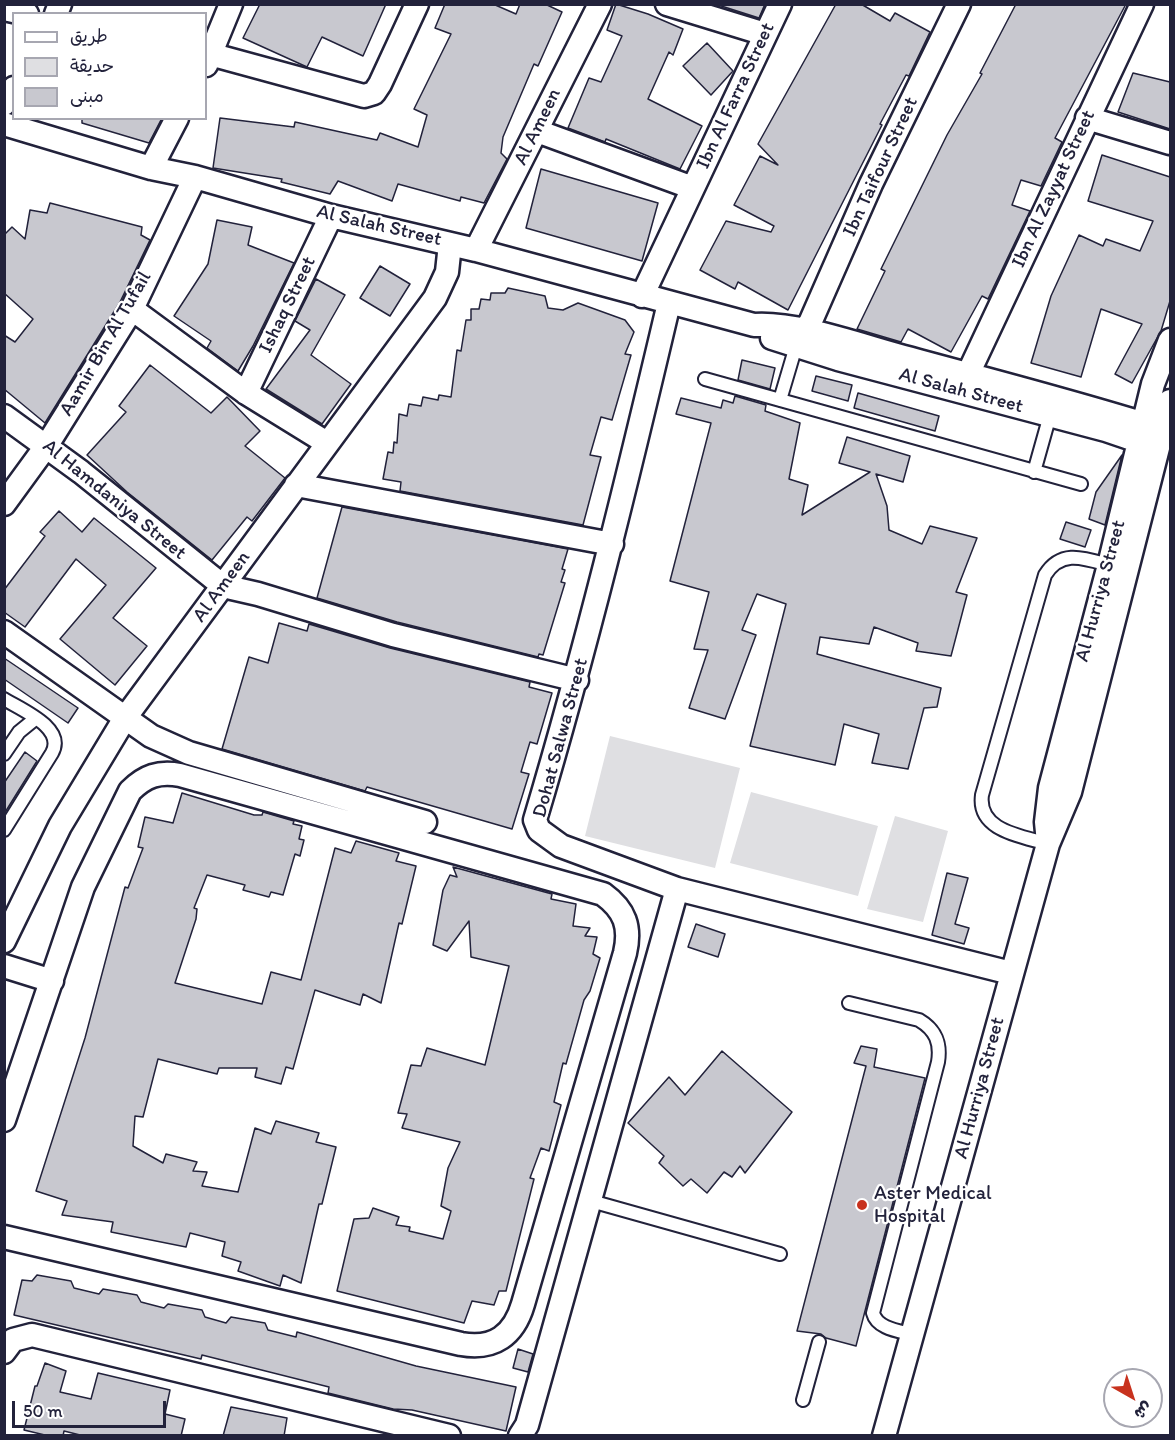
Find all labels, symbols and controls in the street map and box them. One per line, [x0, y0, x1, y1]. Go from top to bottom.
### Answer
legend [12, 12, 207, 120]
street label: Ibn Al Farra Street [692, 19, 780, 173]
text: طريق [70, 25, 108, 47]
text: حديقة [70, 55, 114, 77]
text: مبنى [70, 85, 104, 107]
street label: Al Ameen [509, 85, 567, 169]
street label: Ibn Taifour Street [838, 93, 924, 241]
street label: Ibn Al Zayyat Street [1007, 106, 1101, 272]
street label: Al Salah Street [314, 200, 444, 252]
street label: Ishaq Street [254, 253, 322, 357]
street label: Aamir Bin Al Tufail [55, 267, 157, 421]
street label: Al Salah Street [896, 363, 1026, 419]
street label: Al Hamdaniya Street [37, 435, 191, 565]
street label: Al Hurriya Street [1071, 518, 1131, 664]
street label: Al Ameen [188, 547, 256, 627]
street label: Dohat Salwa Street [528, 656, 594, 820]
street label: Al Hurriya Street [950, 1015, 1010, 1161]
place label: Aster Medical Hospital [874, 1182, 992, 1229]
marker: Aster Medical Hospital [855, 1198, 869, 1212]
north arrow [1103, 1368, 1163, 1428]
scale bar [15, 1389, 170, 1427]
text: ش [1131, 1398, 1156, 1424]
text: 50 m [23, 1400, 63, 1422]

